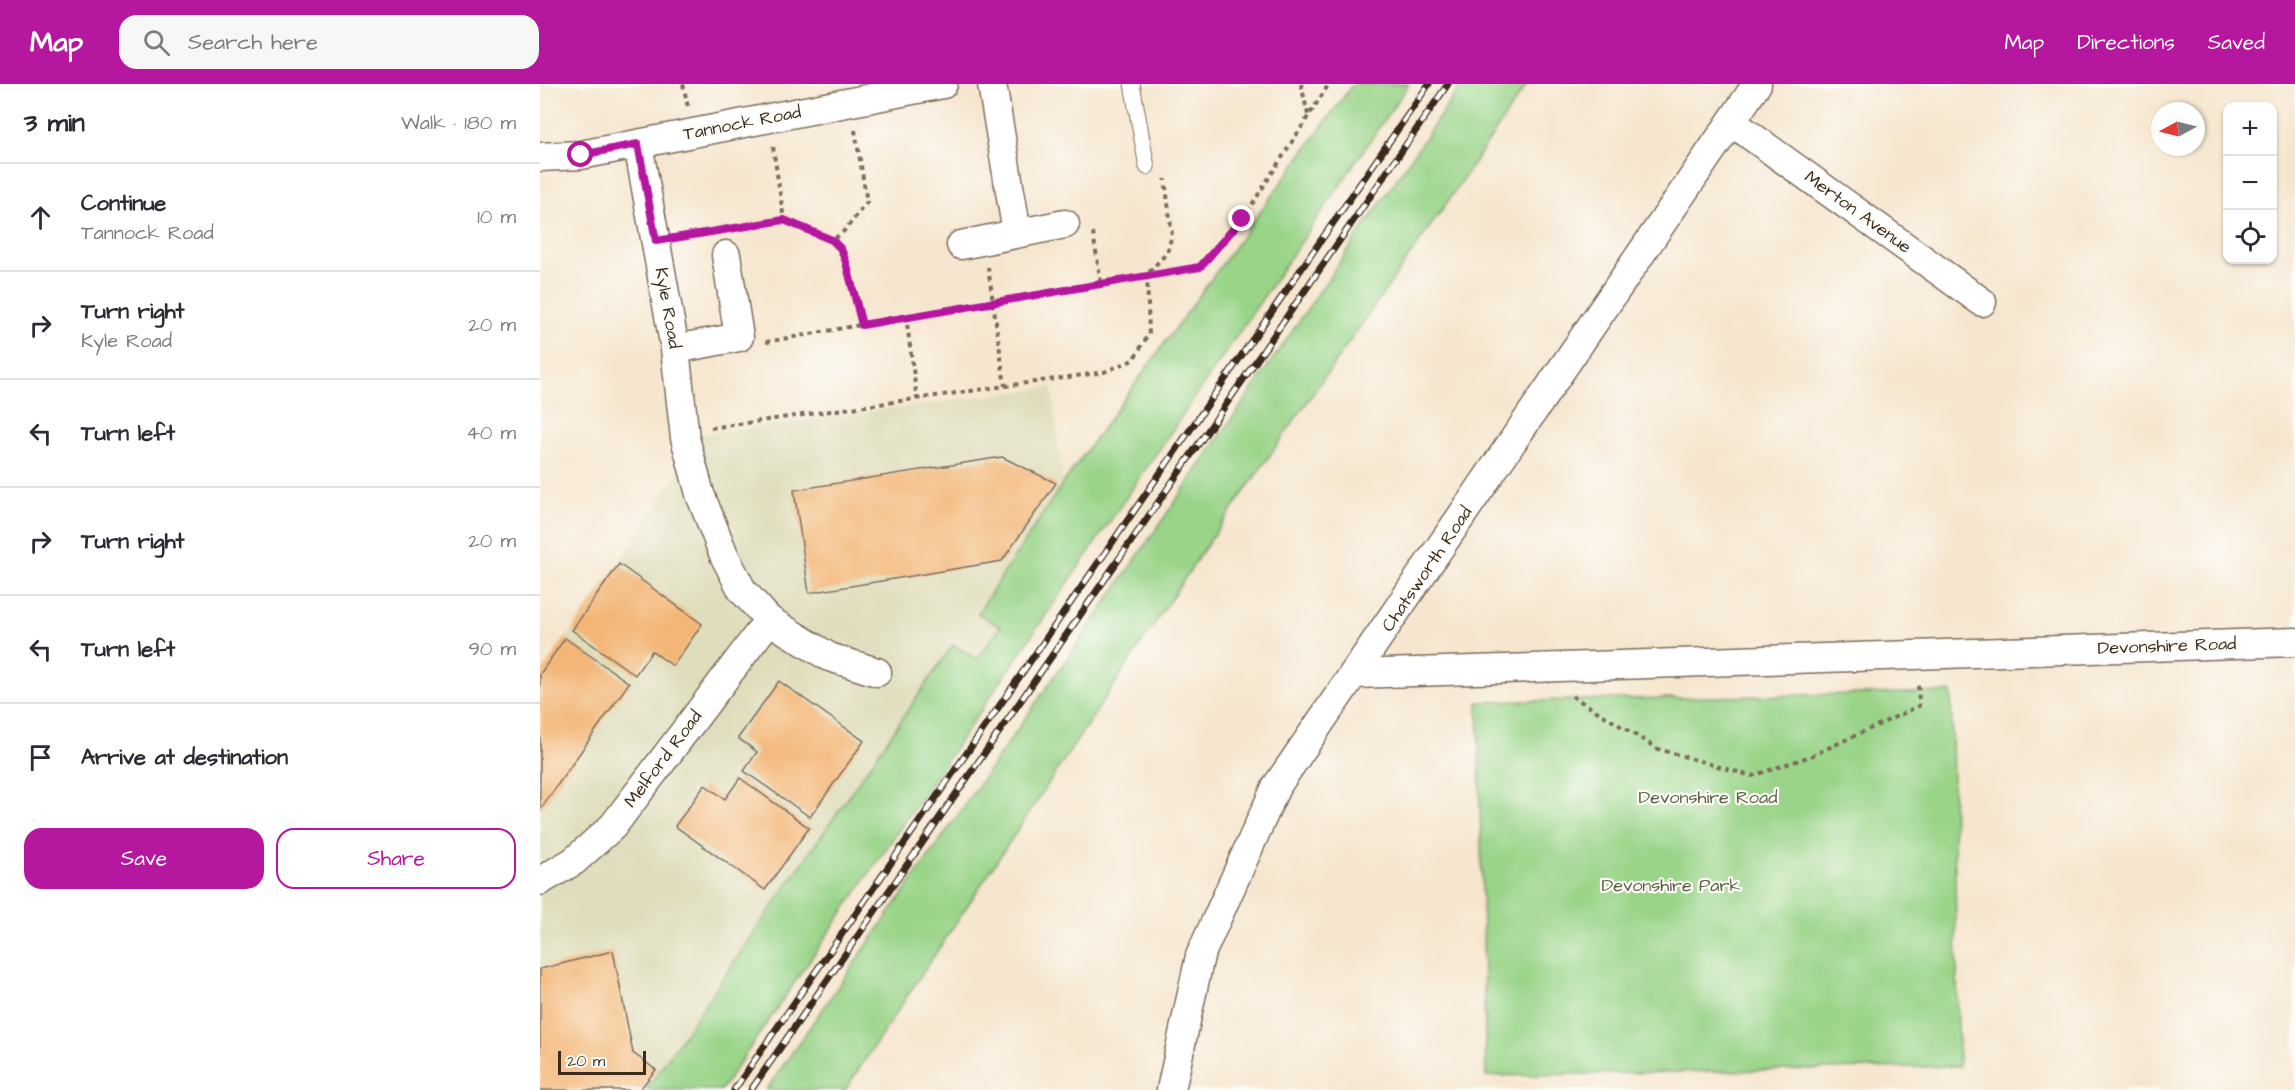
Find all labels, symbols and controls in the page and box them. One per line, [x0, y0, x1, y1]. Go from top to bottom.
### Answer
search box [119, 15, 539, 69]
text: Map [30, 23, 83, 62]
icon: search [140, 26, 173, 59]
text: Search here [188, 27, 318, 58]
text: Map [2004, 28, 2044, 57]
text: Directions [2077, 28, 2175, 57]
text: Saved [2208, 28, 2265, 57]
street label: Tannock Road [681, 99, 803, 147]
north arrow [2151, 102, 2205, 156]
map controls [2223, 102, 2277, 264]
button: + [2223, 102, 2277, 156]
text: 3 min [24, 105, 85, 141]
text: Walk · 180 m [401, 109, 516, 137]
route start [567, 141, 593, 167]
button: − [2223, 156, 2277, 210]
street label: Merton Avenue [1799, 165, 1917, 259]
text: Continue [81, 188, 166, 219]
icon: ahead [24, 201, 57, 234]
text: 10 m [477, 203, 516, 231]
route end [1228, 205, 1254, 231]
button: locate [2223, 210, 2277, 264]
text: Tannock Road [81, 219, 214, 247]
street label: Kyle Road [648, 265, 687, 351]
text: Turn right [81, 296, 184, 327]
icon: right [24, 309, 57, 342]
text: 20 m [468, 311, 516, 339]
text: Kyle Road [81, 327, 172, 355]
icon: left [24, 417, 57, 450]
text: Turn left [81, 418, 175, 449]
text: 40 m [466, 419, 516, 447]
street label: Chatsworth Road [1376, 501, 1478, 637]
icon: right [24, 525, 57, 558]
text: Turn right [81, 526, 184, 557]
text: 20 m [468, 527, 516, 555]
street label: Devonshire Road [2097, 631, 2237, 661]
icon: left [24, 633, 57, 666]
text: Turn left [81, 634, 175, 665]
text: 90 m [468, 635, 516, 663]
street label: Melford Road [618, 705, 708, 813]
icon: arrive [24, 741, 57, 774]
text: Arrive at destination [81, 742, 288, 773]
park label: Devonshire Road [1639, 785, 1777, 810]
button: Save [24, 828, 264, 889]
button: Share [276, 828, 516, 889]
park label: Devonshire Park [1601, 873, 1741, 898]
scale bar [558, 1048, 646, 1076]
text: 20 m [567, 1050, 605, 1072]

